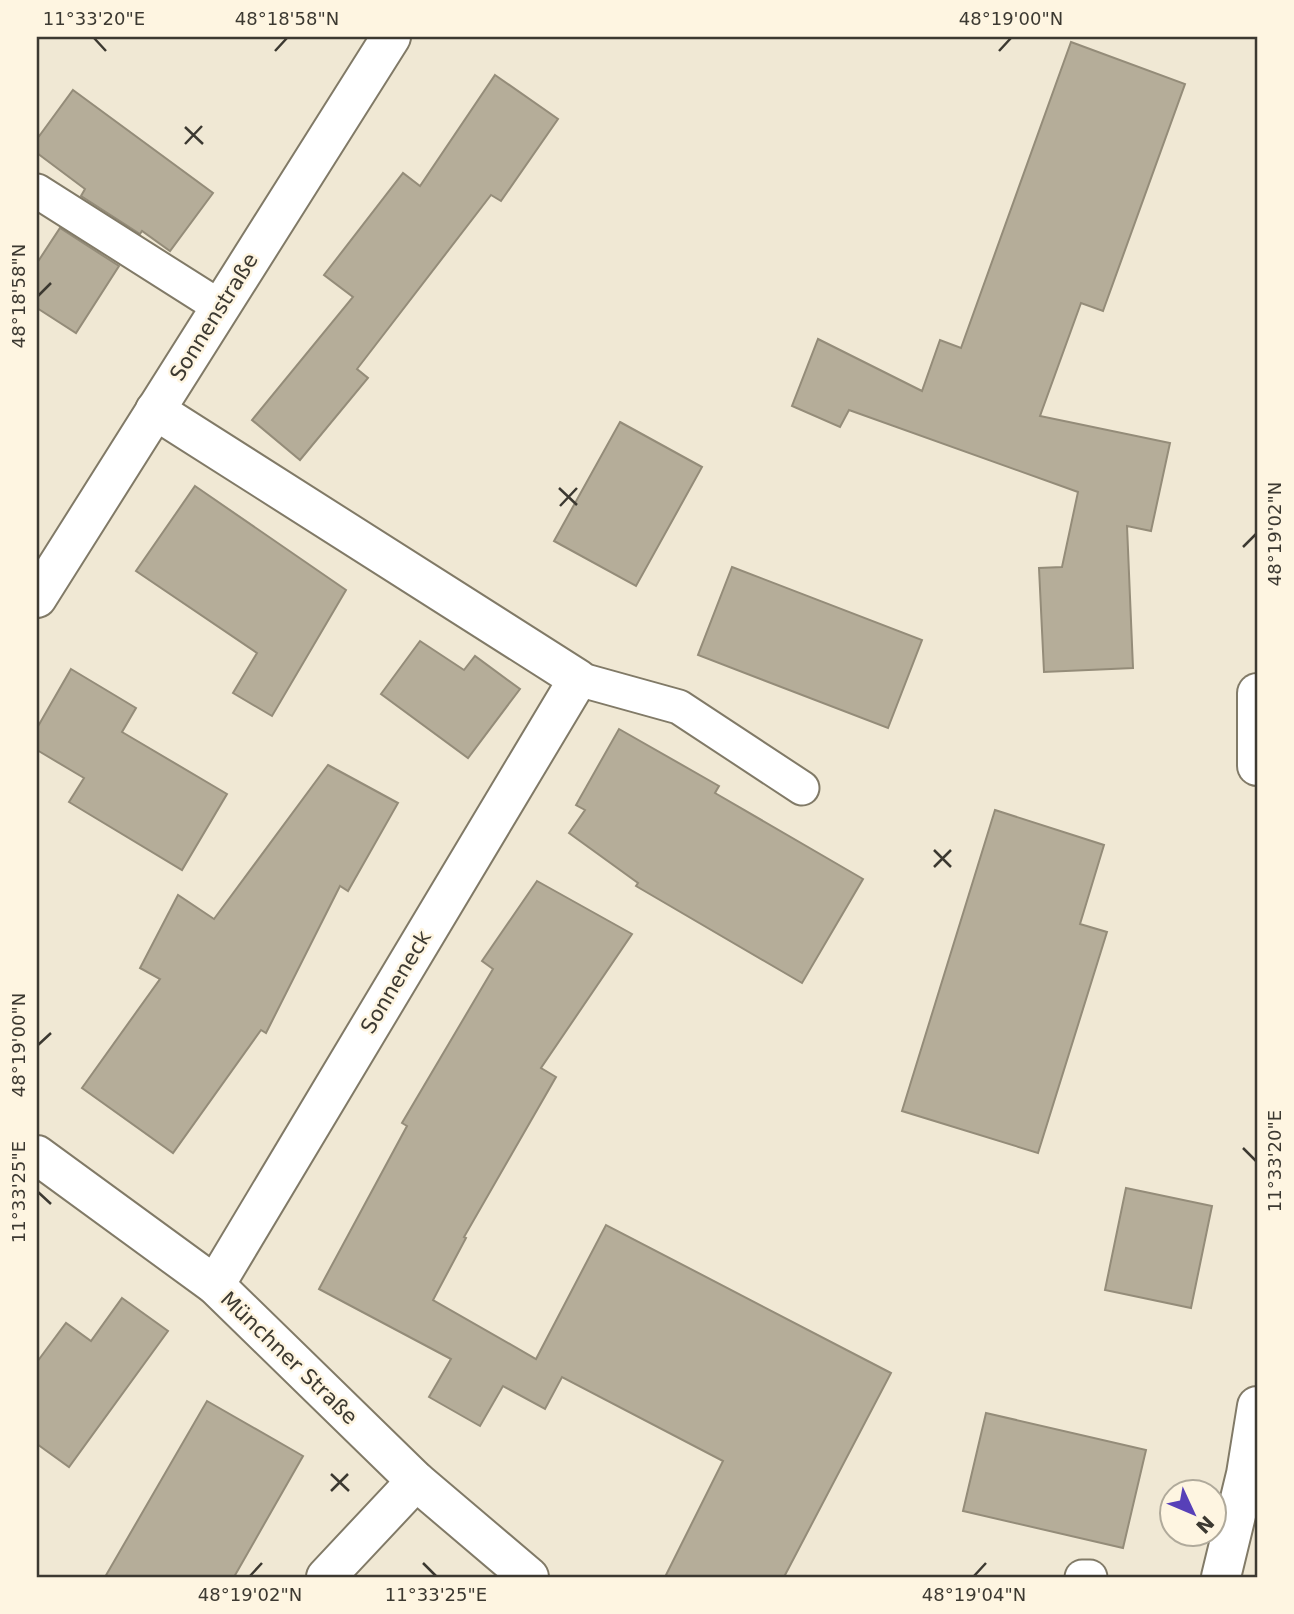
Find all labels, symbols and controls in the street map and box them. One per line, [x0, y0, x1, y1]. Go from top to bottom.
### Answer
text: 11°33'20"E [43, 8, 145, 29]
text: 48°18'58"N [235, 8, 339, 29]
text: 48°19'00"N [959, 8, 1063, 29]
text: 48°18'58"N [8, 244, 29, 348]
street label: Sonnenstraße [165, 249, 263, 385]
text: 48°19'02"N [1264, 482, 1285, 586]
street label: Sonneneck [356, 926, 437, 1038]
text: 48°19'00"N [8, 993, 29, 1097]
text: 11°33'20"E [1264, 1110, 1285, 1212]
text: 11°33'25"E [8, 1141, 29, 1243]
street label: Münchner Straße [216, 1287, 362, 1429]
north arrow [1158, 1478, 1228, 1548]
text: N [1192, 1511, 1219, 1538]
text: 48°19'02"N [198, 1584, 302, 1605]
text: 11°33'25"E [385, 1584, 487, 1605]
text: 48°19'04"N [922, 1584, 1026, 1605]

